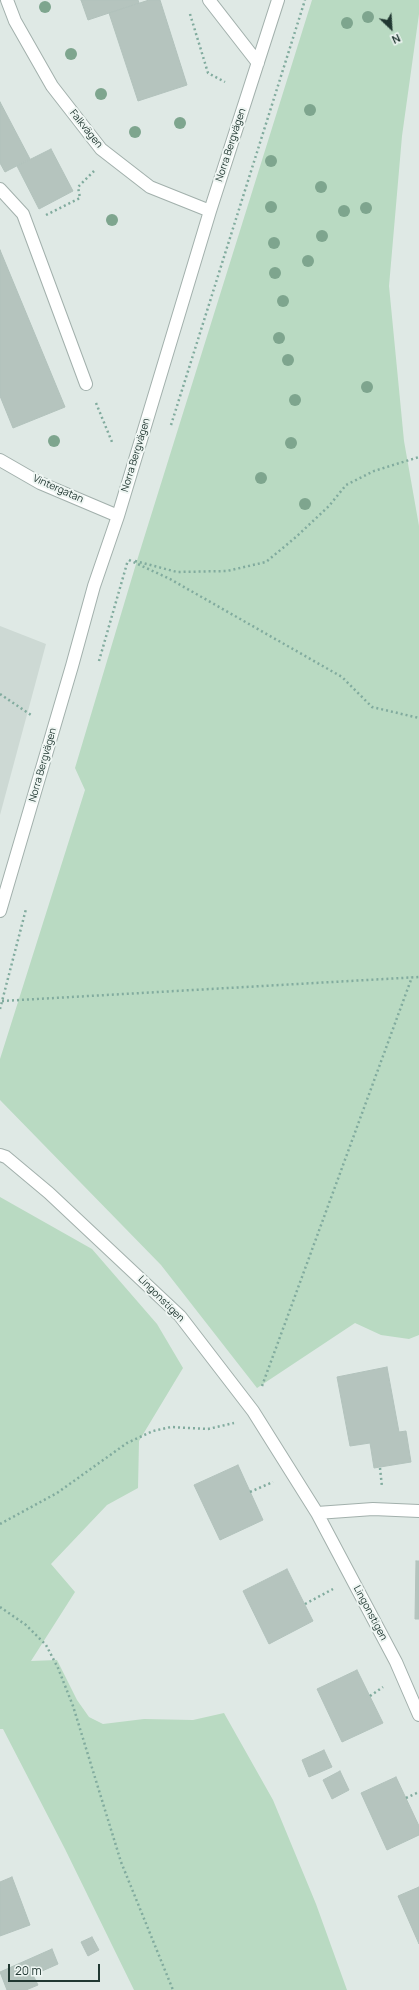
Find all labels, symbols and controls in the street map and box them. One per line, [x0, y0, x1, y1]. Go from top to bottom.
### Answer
north arrow [371, 8, 411, 48]
text: N [390, 31, 403, 48]
street label: Norra Bergvägen [213, 107, 249, 183]
street label: Falkvägen [67, 108, 105, 150]
street label: Norra Bergvägen [119, 417, 153, 493]
street label: Vintergatan [31, 473, 85, 505]
street label: Norra Bergvägen [27, 727, 59, 803]
street label: Lingonstigen [135, 1273, 187, 1325]
street label: Lingonstigen [351, 1584, 389, 1642]
scale bar [10, 1956, 102, 1982]
text: 20 m [15, 1962, 42, 1979]

